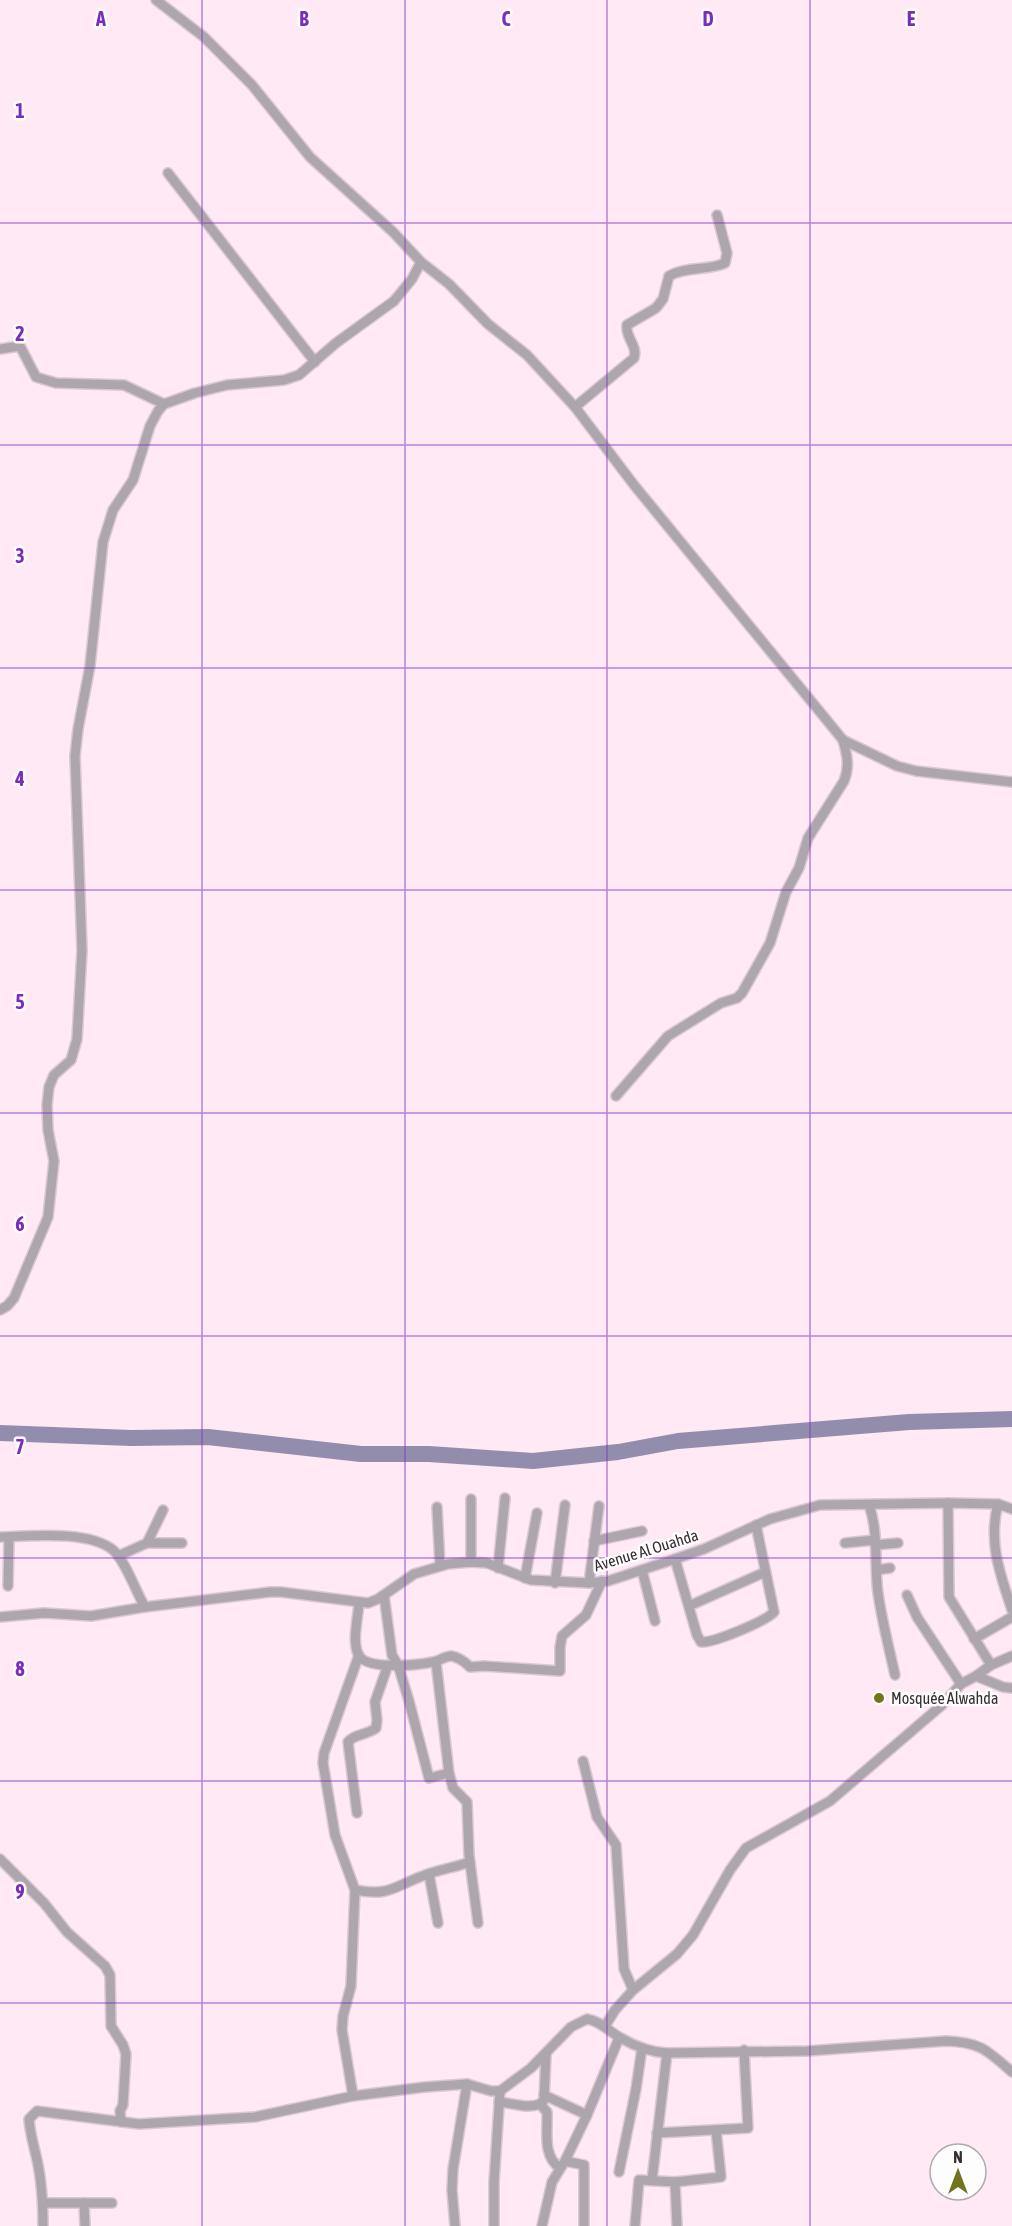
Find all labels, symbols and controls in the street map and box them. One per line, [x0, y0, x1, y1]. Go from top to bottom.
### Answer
text: A [95, 7, 106, 30]
text: B [299, 7, 309, 30]
text: C [502, 7, 511, 30]
text: D [702, 7, 714, 30]
text: E [907, 7, 916, 30]
text: 1 [15, 99, 25, 122]
text: 2 [15, 322, 25, 345]
text: 3 [15, 544, 25, 567]
text: 4 [14, 767, 25, 790]
text: 5 [15, 990, 25, 1013]
text: 6 [15, 1212, 25, 1235]
text: 7 [15, 1435, 25, 1458]
street label: Avenue Al Ouahda [592, 1526, 700, 1574]
text: 8 [15, 1657, 25, 1680]
place label: Mosquée Alwahda [891, 1689, 998, 1708]
marker: Mosquée Alwahda [872, 1691, 886, 1705]
text: 9 [15, 1880, 25, 1903]
north arrow [928, 2142, 988, 2202]
text: N [953, 2148, 963, 2166]

